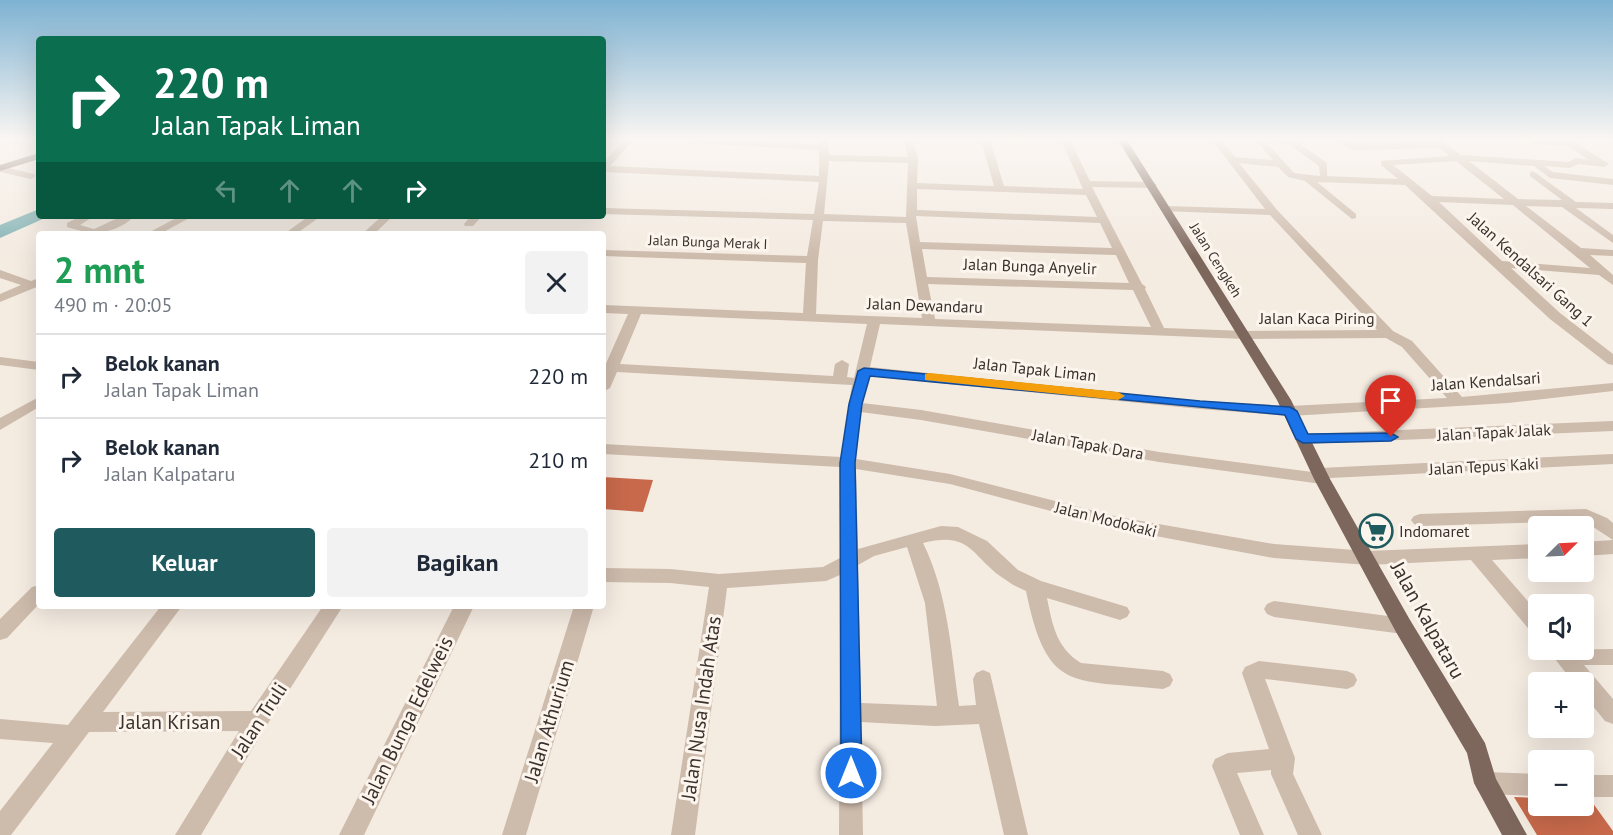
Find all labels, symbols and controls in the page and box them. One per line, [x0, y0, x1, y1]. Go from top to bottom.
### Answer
text: 220 m [153, 55, 269, 110]
icon: right [54, 60, 132, 138]
text: Jalan Tapak Liman [153, 108, 361, 142]
icon: left [210, 174, 243, 207]
icon: ahead [273, 174, 306, 207]
icon: ahead [336, 174, 369, 207]
icon: right [399, 174, 432, 207]
street label: Jalan Kendalsari Gang 1 [1463, 207, 1598, 331]
street label: Jalan Cengkeh [1185, 219, 1246, 301]
street label: Jalan Bunga Merak I [647, 231, 768, 253]
text: 2 mnt [54, 246, 145, 293]
button: close [525, 251, 588, 314]
street label: Jalan Bunga Anyelir [962, 254, 1097, 278]
text: 490 m · 20:05 [54, 292, 172, 318]
street label: Jalan Dewandaru [866, 293, 983, 317]
street label: Jalan Kaca Piring [1258, 308, 1375, 328]
text: Belok kanan [105, 349, 220, 377]
street label: Jalan Tapak Liman [972, 353, 1097, 385]
icon: right [54, 360, 87, 393]
text: 220 m [528, 362, 588, 390]
street label: Jalan Kendalsari [1430, 367, 1541, 395]
pin [1365, 375, 1416, 437]
text: Jalan Tapak Liman [105, 377, 259, 403]
icon: arrive [1374, 384, 1407, 417]
street label: Jalan Tapak Jalak [1436, 419, 1552, 445]
street label: Jalan Tapak Dara [1030, 424, 1145, 464]
text: Belok kanan [105, 433, 220, 461]
icon: right [54, 444, 87, 477]
text: 210 m [528, 446, 588, 474]
street label: Jalan Tepus Kaki [1427, 453, 1540, 479]
text: Jalan Kalpataru [105, 461, 235, 487]
street label: Jalan Modokaki [1052, 496, 1159, 541]
supermarket icon: Indomaret [1358, 513, 1394, 549]
north arrow [1528, 516, 1594, 582]
map controls [1528, 516, 1594, 816]
place label: Indomaret [1399, 521, 1470, 541]
button: Keluar [54, 528, 315, 597]
button: Bagikan [327, 528, 588, 597]
street label: Jalan Kalpataru [1385, 556, 1471, 683]
button: sound [1528, 594, 1594, 660]
street label: Jalan Nusa Indah Atas [675, 614, 727, 803]
street label: Jalan Bunga Edelweis [355, 632, 459, 809]
street label: Jalan Athurium [518, 657, 580, 786]
button: + [1528, 672, 1594, 738]
street label: Jalan Truli [224, 677, 293, 764]
street label: Jalan Krisan [119, 709, 220, 735]
position arrow [819, 741, 883, 805]
button: − [1528, 750, 1594, 816]

